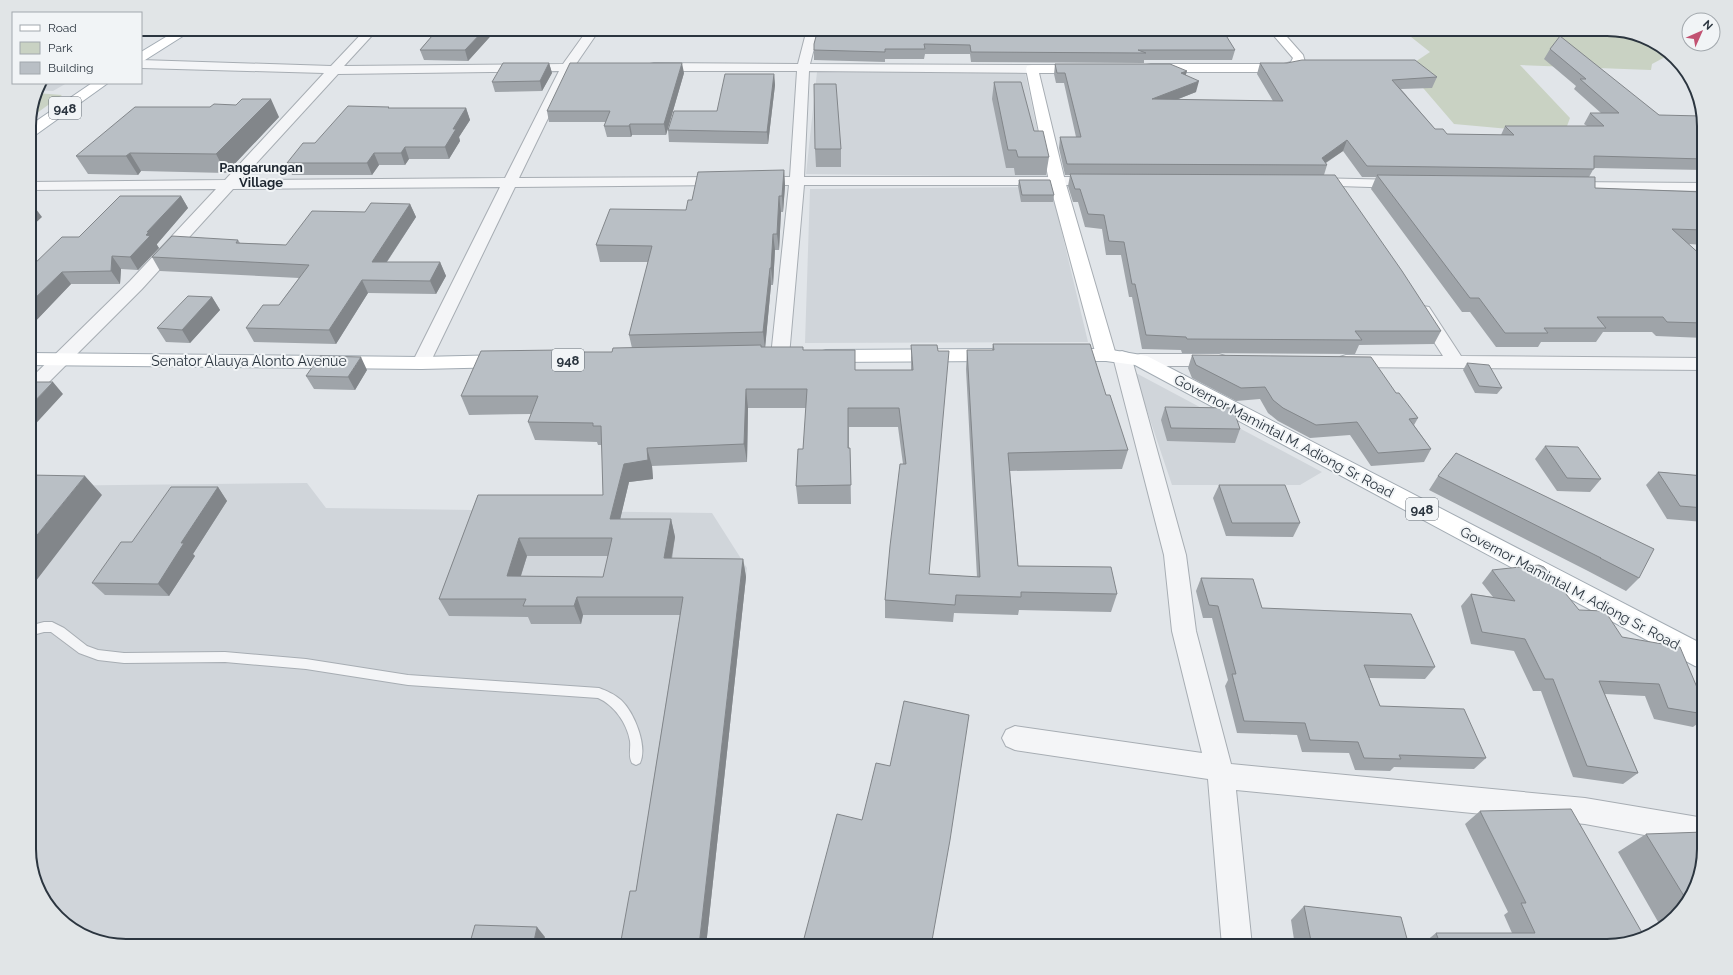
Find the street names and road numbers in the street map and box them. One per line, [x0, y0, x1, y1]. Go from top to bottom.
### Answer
road number: 948 [49, 97, 81, 119]
road number: 948 [552, 349, 584, 371]
street label: Senator Alauya Alonto Avenue [151, 353, 347, 369]
street label: Governor Mamintal M. Adiong Sr. Road [1172, 371, 1396, 501]
road number: 948 [1406, 498, 1438, 520]
street label: Governor Mamintal M. Adiong Sr. Road [1458, 523, 1682, 653]

